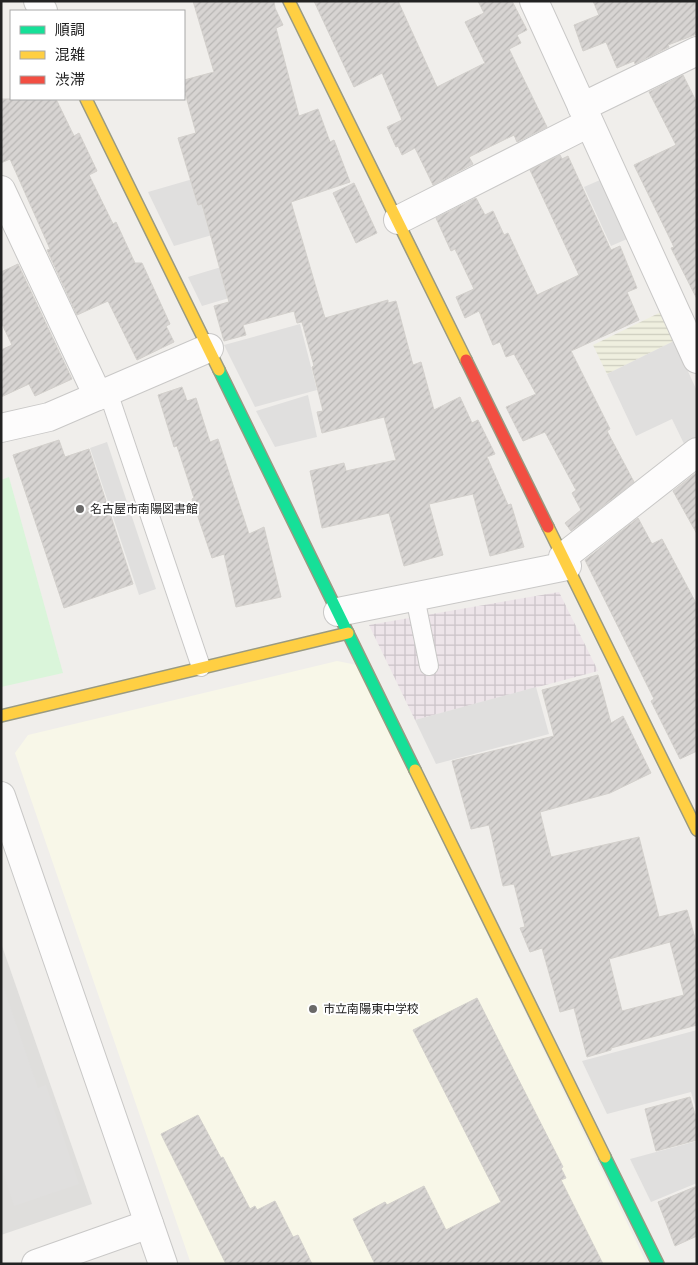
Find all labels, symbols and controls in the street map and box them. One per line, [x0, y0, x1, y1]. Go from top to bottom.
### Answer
legend [10, 10, 185, 100]
text: 順調 [55, 19, 85, 39]
text: 混雑 [55, 44, 85, 64]
text: 渋滞 [55, 69, 85, 89]
place label: 名古屋市南陽図書館 [90, 500, 198, 517]
marker: 名古屋市南陽図書館 [74, 503, 86, 515]
place label: 市立南陽東中学校 [323, 1000, 419, 1017]
marker: 市立南陽東中学校 [307, 1003, 319, 1015]

